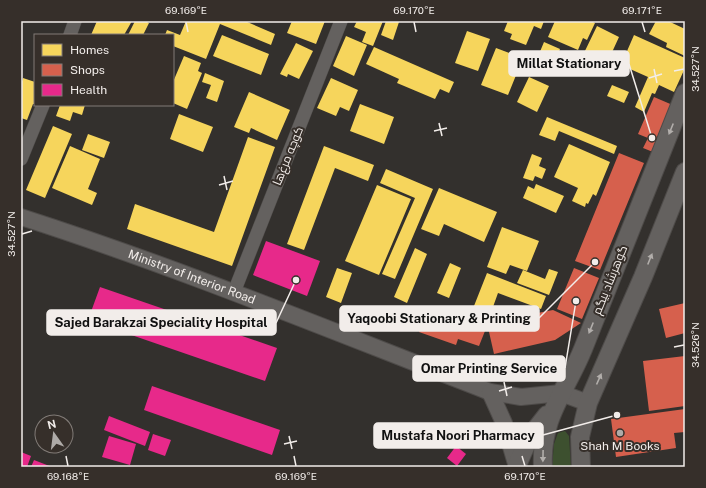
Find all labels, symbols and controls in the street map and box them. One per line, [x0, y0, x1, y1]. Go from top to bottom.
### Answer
text: 69.169°E [165, 4, 207, 16]
text: 69.170°E [393, 4, 435, 16]
text: 69.171°E [622, 4, 662, 16]
legend [34, 34, 174, 106]
text: Homes [70, 43, 109, 57]
text: 34.527°N [689, 46, 701, 92]
callout: Millat Stationary [509, 51, 629, 76]
text: Millat Stationary [517, 56, 622, 71]
text: Shops [70, 63, 105, 77]
text: Health [70, 83, 107, 97]
one-way arrow [667, 123, 673, 135]
street label: کوچه مرغ‌ها [270, 125, 308, 188]
text: 34.527°N [5, 211, 17, 257]
street label: گوهرشاد بیگم [590, 243, 631, 317]
street label: Ministry of Interior Road [126, 247, 257, 307]
one-way arrow [648, 253, 654, 265]
callout: Yaqoobi Stationary & Printing [340, 306, 539, 331]
callout: Sajed Barakzai Speciality Hospital [47, 310, 276, 335]
text: Yaqoobi Stationary & Printing [347, 311, 531, 326]
text: Sajed Barakzai Speciality Hospital [54, 315, 268, 330]
one-way arrow [588, 322, 594, 334]
text: 34.526°N [689, 322, 701, 368]
callout: Omar Printing Service [413, 356, 565, 381]
text: Omar Printing Service [421, 361, 557, 376]
one-way arrow [596, 372, 602, 384]
north arrow [34, 414, 74, 454]
text: N [46, 417, 57, 431]
callout: Mustafa Noori Pharmacy [374, 423, 543, 448]
text: Mustafa Noori Pharmacy [381, 428, 535, 443]
marker: Shah M Books [615, 428, 625, 438]
place label: Shah M Books [580, 439, 660, 453]
one-way arrow [539, 450, 546, 462]
text: 69.168°E [47, 470, 89, 482]
text: 69.169°E [275, 470, 317, 482]
text: 69.170°E [504, 470, 546, 482]

